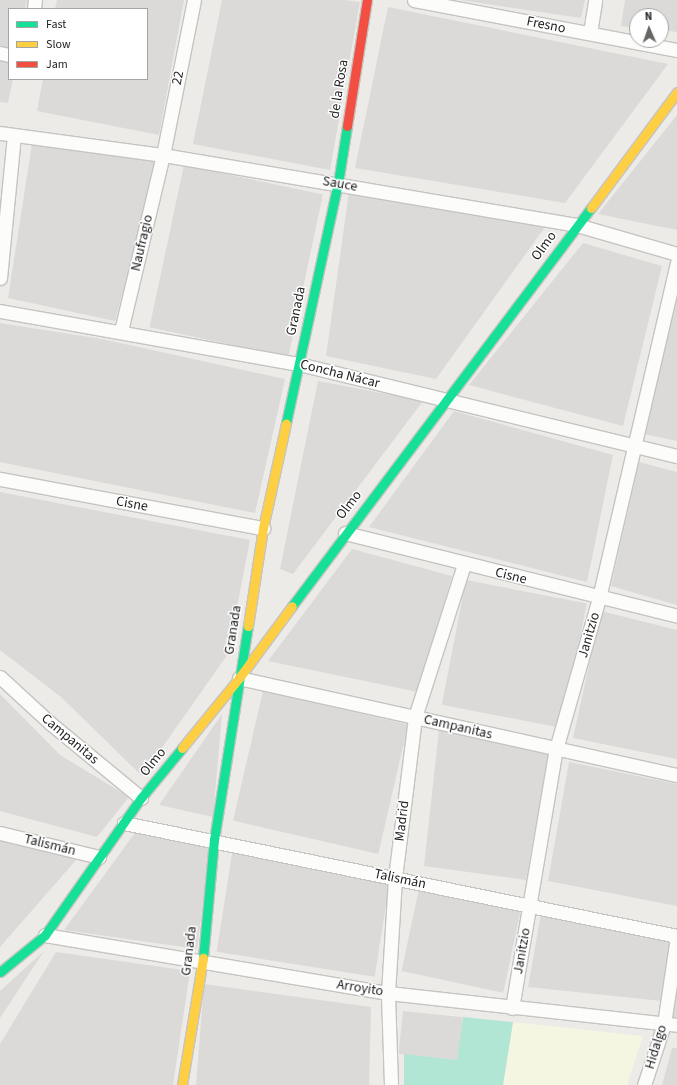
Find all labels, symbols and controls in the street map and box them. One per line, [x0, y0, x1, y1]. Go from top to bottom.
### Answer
legend [8, 8, 148, 80]
north arrow [629, 8, 669, 48]
text: N [645, 9, 653, 24]
street label: Fresno [525, 13, 567, 37]
text: Fast [46, 16, 66, 33]
text: Slow [46, 36, 71, 53]
text: Jam [46, 56, 68, 73]
street label: de la Rosa [326, 58, 352, 120]
street label: 22 [168, 70, 188, 86]
street label: Sauce [321, 173, 359, 195]
street label: Naufragio [127, 213, 157, 273]
street label: Olmo [528, 228, 560, 264]
street label: Granada [283, 285, 309, 337]
street label: Concha Nácar [298, 356, 382, 392]
street label: Olmo [333, 487, 365, 523]
street label: Cisne [115, 493, 149, 515]
street label: Cisne [493, 564, 529, 588]
street label: Granada [221, 604, 245, 656]
street label: Janitzio [575, 610, 603, 660]
street label: Campanitas [38, 710, 102, 768]
street label: Campanitas [422, 711, 494, 743]
street label: Olmo [136, 744, 170, 780]
street label: Madrid [391, 800, 413, 842]
street label: Talismán [22, 830, 78, 860]
street label: Talismán [372, 865, 428, 893]
street label: Granada [178, 925, 200, 977]
street label: Janitzio [510, 927, 534, 975]
street label: Arroyito [336, 976, 384, 1000]
street label: Hidalgo [641, 1023, 671, 1071]

